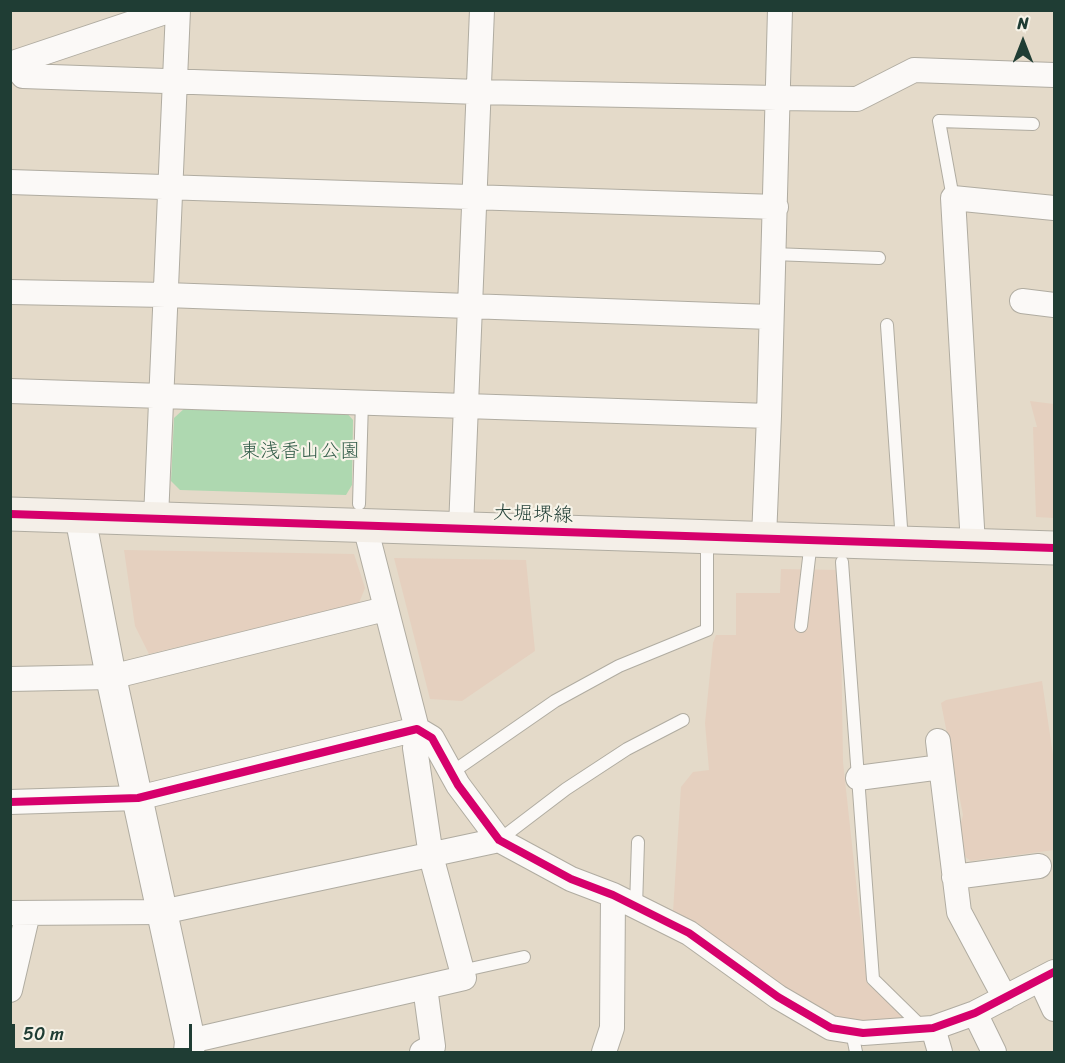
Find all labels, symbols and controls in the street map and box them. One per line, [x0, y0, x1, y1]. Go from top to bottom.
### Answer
text: N [1017, 9, 1029, 38]
north arrow [993, 12, 1053, 72]
park label: 東浅香山公園 [240, 440, 360, 464]
street label: 大堀堺線 [493, 502, 573, 528]
scale bar [15, 1012, 195, 1050]
text: 50 m [23, 1018, 64, 1050]

